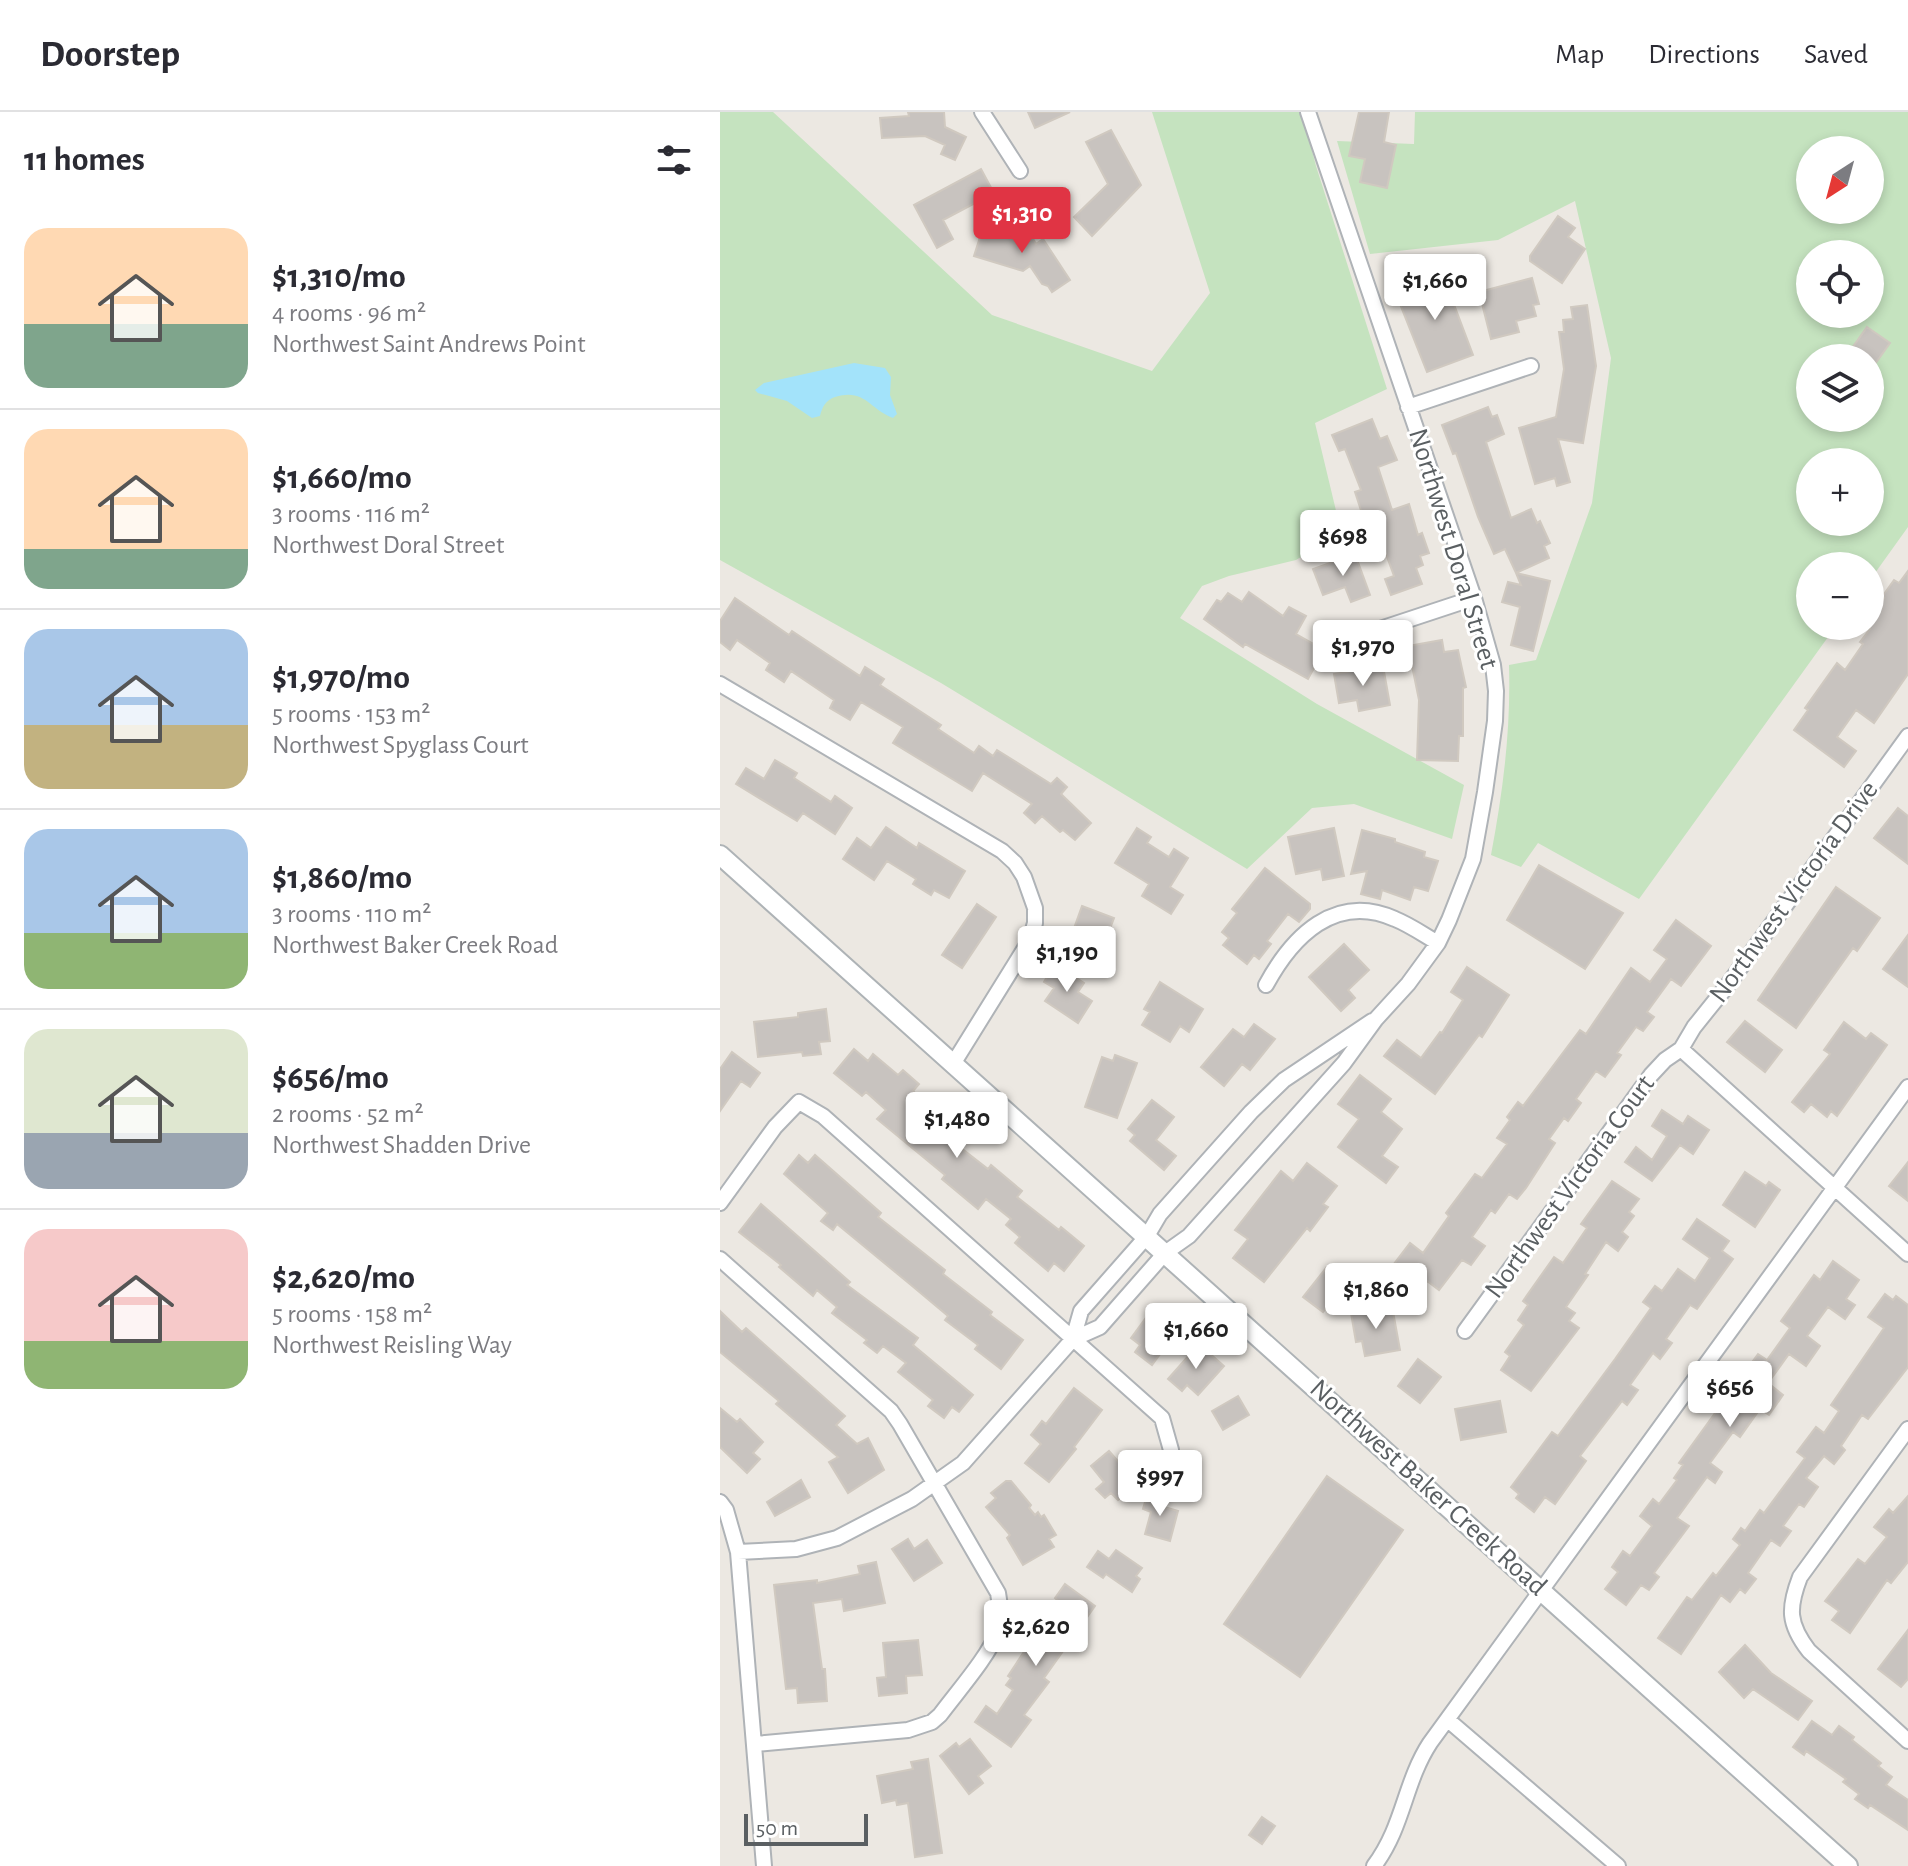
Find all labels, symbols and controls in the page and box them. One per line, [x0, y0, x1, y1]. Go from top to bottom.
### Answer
text: Doorstep [40, 36, 180, 74]
text: Map [1555, 41, 1604, 69]
text: Directions [1648, 41, 1760, 69]
text: Saved [1804, 41, 1868, 69]
north arrow [1796, 136, 1884, 224]
map controls [1796, 136, 1884, 640]
icon: filters [652, 138, 696, 182]
text: 11 homes [24, 143, 145, 177]
pin: $1,310 [957, 187, 1087, 255]
text: $1,310 [991, 200, 1053, 226]
button: locate [1796, 240, 1884, 328]
pin: $1,660 [1370, 254, 1500, 322]
icon: home [88, 260, 184, 356]
text: $1,310/mo [272, 260, 406, 294]
text: $1,660 [1402, 267, 1468, 293]
text: 4 rooms · 96 m² [272, 300, 426, 326]
text: Northwest Saint Andrews Point [272, 331, 586, 357]
button: layers [1796, 344, 1884, 432]
street label: Northwest Doral Street [1403, 425, 1503, 673]
button: + [1796, 448, 1884, 536]
icon: home [88, 461, 184, 557]
text: $1,660/mo [272, 461, 412, 495]
text: 3 rooms · 116 m² [272, 501, 430, 527]
pin: $698 [1296, 510, 1390, 578]
text: $698 [1318, 523, 1368, 549]
text: Northwest Doral Street [272, 532, 504, 558]
button: − [1796, 552, 1884, 640]
pin: $1,970 [1298, 620, 1428, 688]
text: $1,970 [1331, 633, 1395, 659]
icon: home [88, 661, 184, 757]
text: $1,970/mo [272, 661, 410, 695]
text: 5 rooms · 153 m² [272, 701, 430, 727]
text: Northwest Spyglass Court [272, 732, 529, 758]
street label: Northwest Victoria Drive [1704, 776, 1884, 1008]
icon: home [88, 861, 184, 957]
text: $1,860/mo [272, 861, 412, 895]
text: 3 rooms · 110 m² [272, 901, 431, 927]
pin: $1,190 [1002, 926, 1132, 994]
text: Northwest Baker Creek Road [272, 932, 558, 958]
text: $1,190 [1036, 939, 1098, 965]
icon: home [88, 1061, 184, 1157]
text: $656/mo [272, 1061, 389, 1095]
street label: Northwest Victoria Court [1480, 1070, 1660, 1304]
pin: $1,480 [892, 1092, 1022, 1160]
text: 2 rooms · 52 m² [272, 1101, 424, 1127]
text: $1,480 [924, 1105, 990, 1131]
text: Northwest Shadden Drive [272, 1132, 531, 1158]
icon: home [88, 1261, 184, 1357]
text: $2,620/mo [272, 1261, 415, 1295]
pin: $1,860 [1311, 1263, 1441, 1331]
text: $1,860 [1343, 1276, 1409, 1302]
text: 5 rooms · 158 m² [272, 1301, 432, 1327]
pin: $1,660 [1131, 1303, 1261, 1371]
text: $1,660 [1163, 1316, 1229, 1342]
text: Northwest Reisling Way [272, 1332, 512, 1358]
pin: $656 [1683, 1361, 1777, 1429]
text: $656 [1706, 1374, 1754, 1400]
street label: Northwest Baker Creek Road [1304, 1375, 1552, 1601]
pin: $997 [1113, 1450, 1207, 1518]
text: $997 [1136, 1463, 1184, 1489]
pin: $2,620 [971, 1600, 1101, 1668]
text: $2,620 [1002, 1613, 1070, 1639]
scale bar [744, 1810, 868, 1846]
text: 50 m [756, 1817, 798, 1839]

